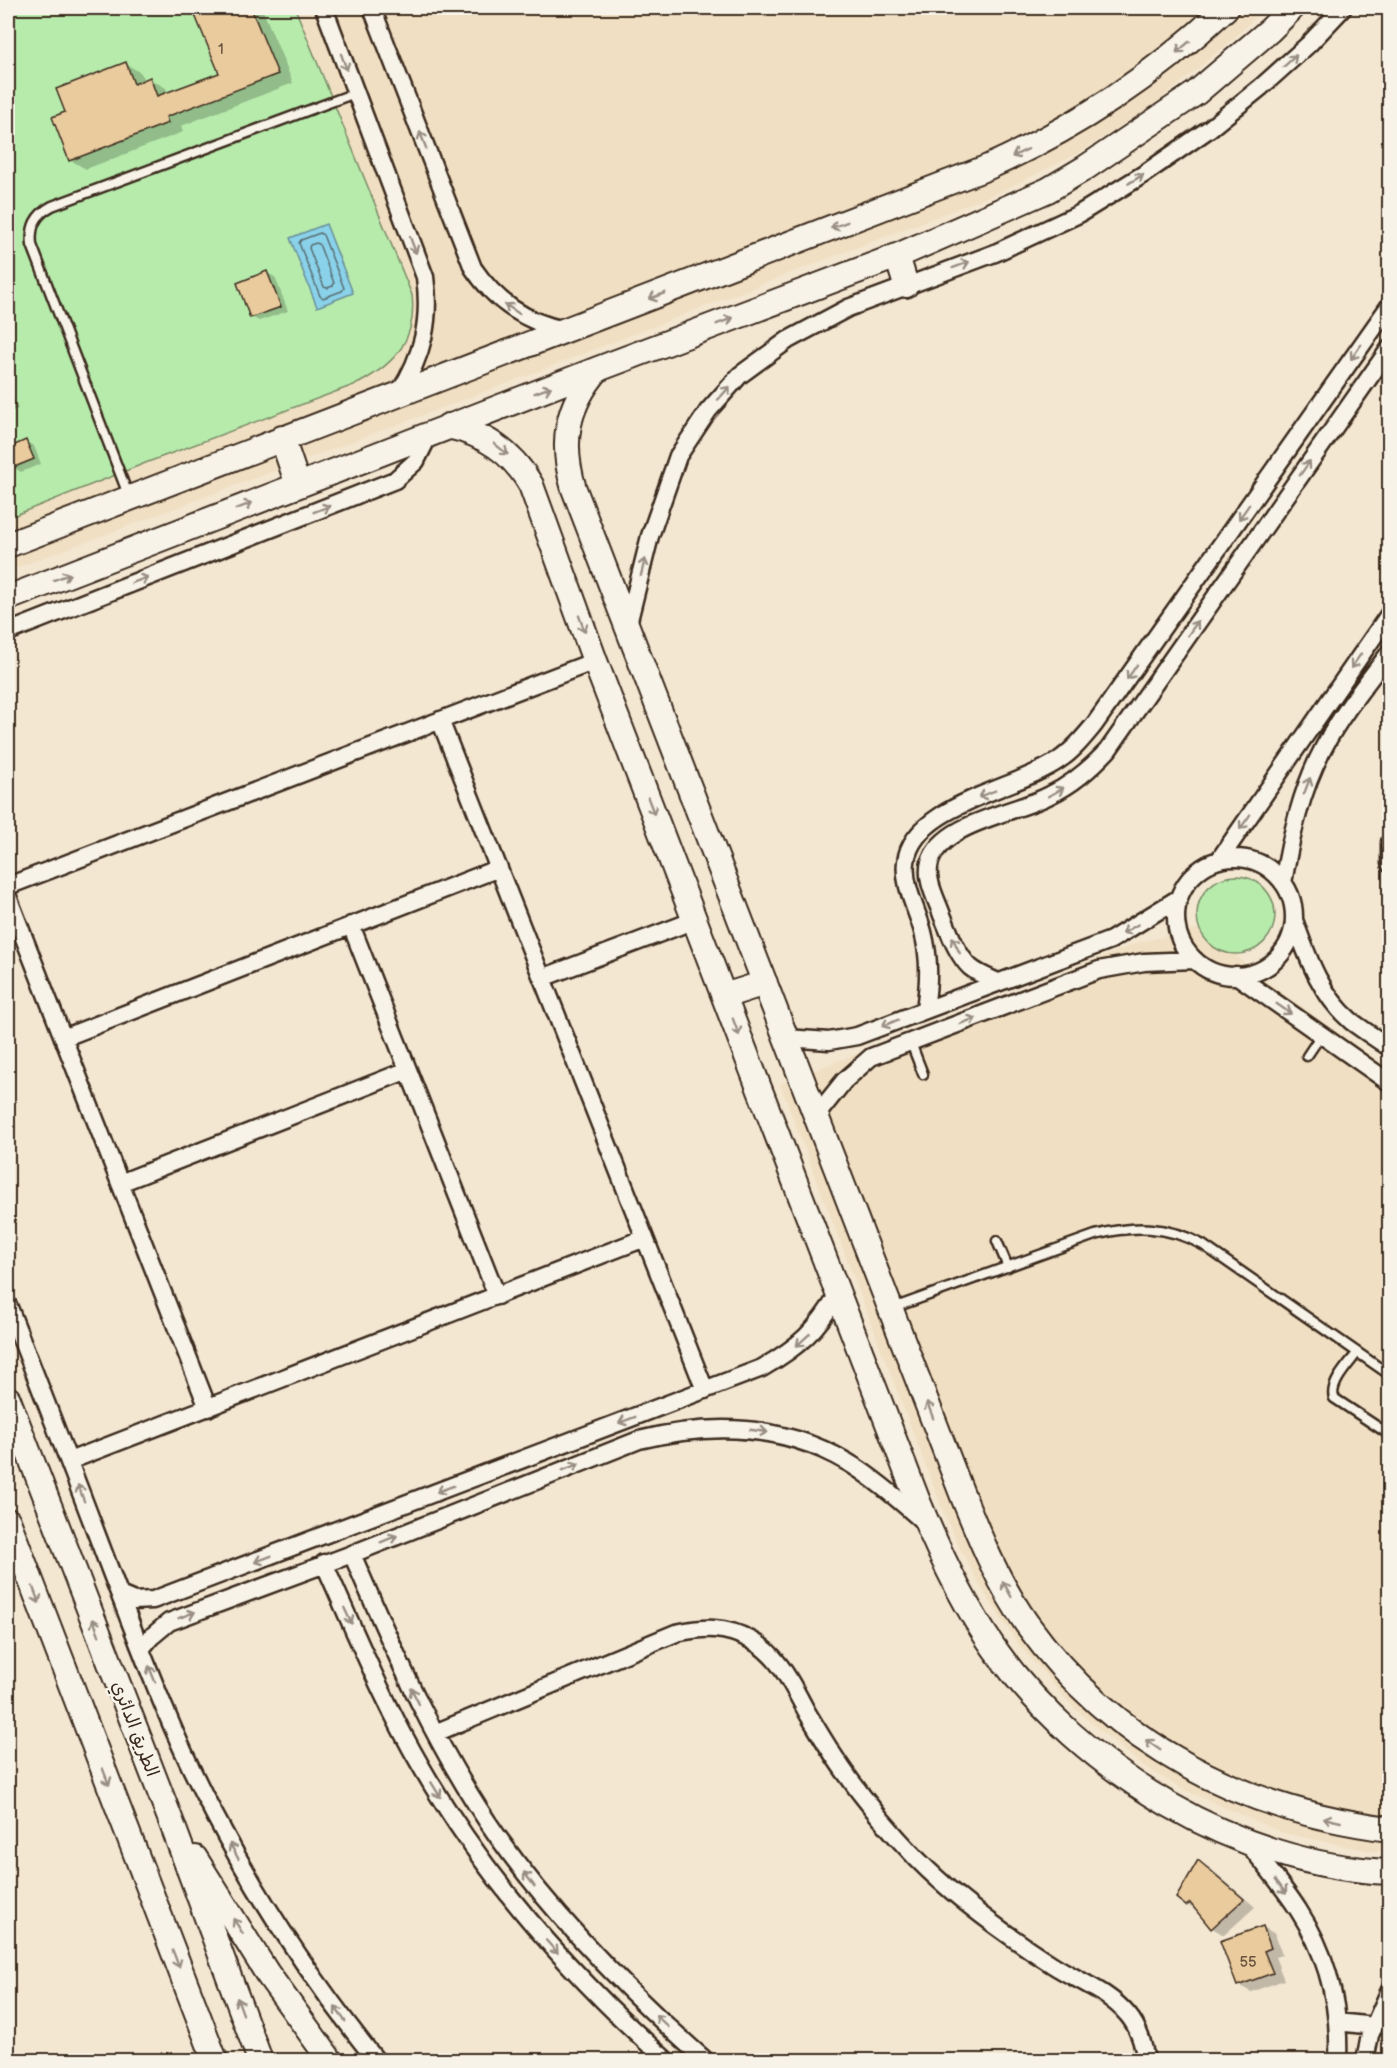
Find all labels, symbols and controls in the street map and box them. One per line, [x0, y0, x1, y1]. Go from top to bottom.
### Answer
house number: 1 [218, 40, 224, 59]
one-way arrow [1176, 40, 1191, 54]
one-way arrow [339, 53, 350, 71]
one-way arrow [1283, 54, 1298, 68]
one-way arrow [417, 131, 428, 149]
one-way arrow [1011, 147, 1029, 159]
one-way arrow [1127, 173, 1144, 185]
one-way arrow [830, 220, 849, 231]
one-way arrow [408, 235, 419, 254]
one-way arrow [951, 259, 970, 270]
one-way arrow [648, 291, 667, 302]
one-way arrow [504, 303, 521, 315]
one-way arrow [715, 314, 734, 325]
one-way arrow [1350, 344, 1362, 360]
one-way arrow [533, 383, 552, 394]
one-way arrow [717, 386, 731, 401]
one-way arrow [492, 443, 508, 456]
one-way arrow [1299, 461, 1311, 477]
one-way arrow [234, 500, 252, 511]
one-way arrow [312, 503, 331, 514]
one-way arrow [1238, 503, 1250, 520]
one-way arrow [637, 558, 649, 577]
one-way arrow [52, 570, 71, 581]
one-way arrow [130, 574, 149, 585]
one-way arrow [577, 614, 588, 633]
one-way arrow [1187, 620, 1199, 636]
one-way arrow [1350, 652, 1362, 669]
one-way arrow [1126, 663, 1138, 679]
one-way arrow [1302, 777, 1313, 795]
one-way arrow [1047, 786, 1065, 797]
one-way arrow [978, 789, 997, 800]
one-way arrow [646, 796, 657, 815]
one-way arrow [1239, 813, 1252, 830]
one-way arrow [1122, 924, 1139, 936]
one-way arrow [950, 936, 962, 954]
one-way arrow [1275, 1003, 1291, 1015]
one-way arrow [958, 1014, 977, 1025]
one-way arrow [731, 1017, 742, 1036]
one-way arrow [881, 1018, 899, 1029]
one-way arrow [796, 1333, 811, 1347]
one-way arrow [923, 1401, 934, 1420]
one-way arrow [618, 1415, 637, 1426]
one-way arrow [749, 1426, 768, 1437]
one-way arrow [561, 1461, 579, 1472]
one-way arrow [75, 1484, 86, 1502]
one-way arrow [436, 1485, 455, 1496]
one-way arrow [379, 1533, 398, 1544]
one-way arrow [254, 1554, 272, 1565]
one-way arrow [1001, 1581, 1013, 1598]
one-way arrow [31, 1585, 42, 1604]
one-way arrow [343, 1607, 354, 1625]
one-way arrow [177, 1609, 196, 1620]
one-way arrow [90, 1618, 101, 1637]
one-way arrow [146, 1666, 157, 1684]
street label: الطريق الدائري [105, 1678, 163, 1780]
one-way arrow [409, 1687, 420, 1705]
one-way arrow [1146, 1739, 1162, 1751]
one-way arrow [101, 1767, 112, 1786]
one-way arrow [430, 1781, 442, 1798]
one-way arrow [1322, 1814, 1342, 1825]
one-way arrow [228, 1843, 240, 1860]
one-way arrow [523, 1871, 535, 1887]
one-way arrow [1275, 1878, 1288, 1894]
one-way arrow [232, 1918, 244, 1935]
one-way arrow [545, 1939, 559, 1954]
one-way arrow [171, 1949, 182, 1968]
house number: 55 [1239, 1953, 1257, 1972]
one-way arrow [233, 1997, 244, 2016]
one-way arrow [334, 2007, 346, 2023]
one-way arrow [654, 2014, 669, 2029]

